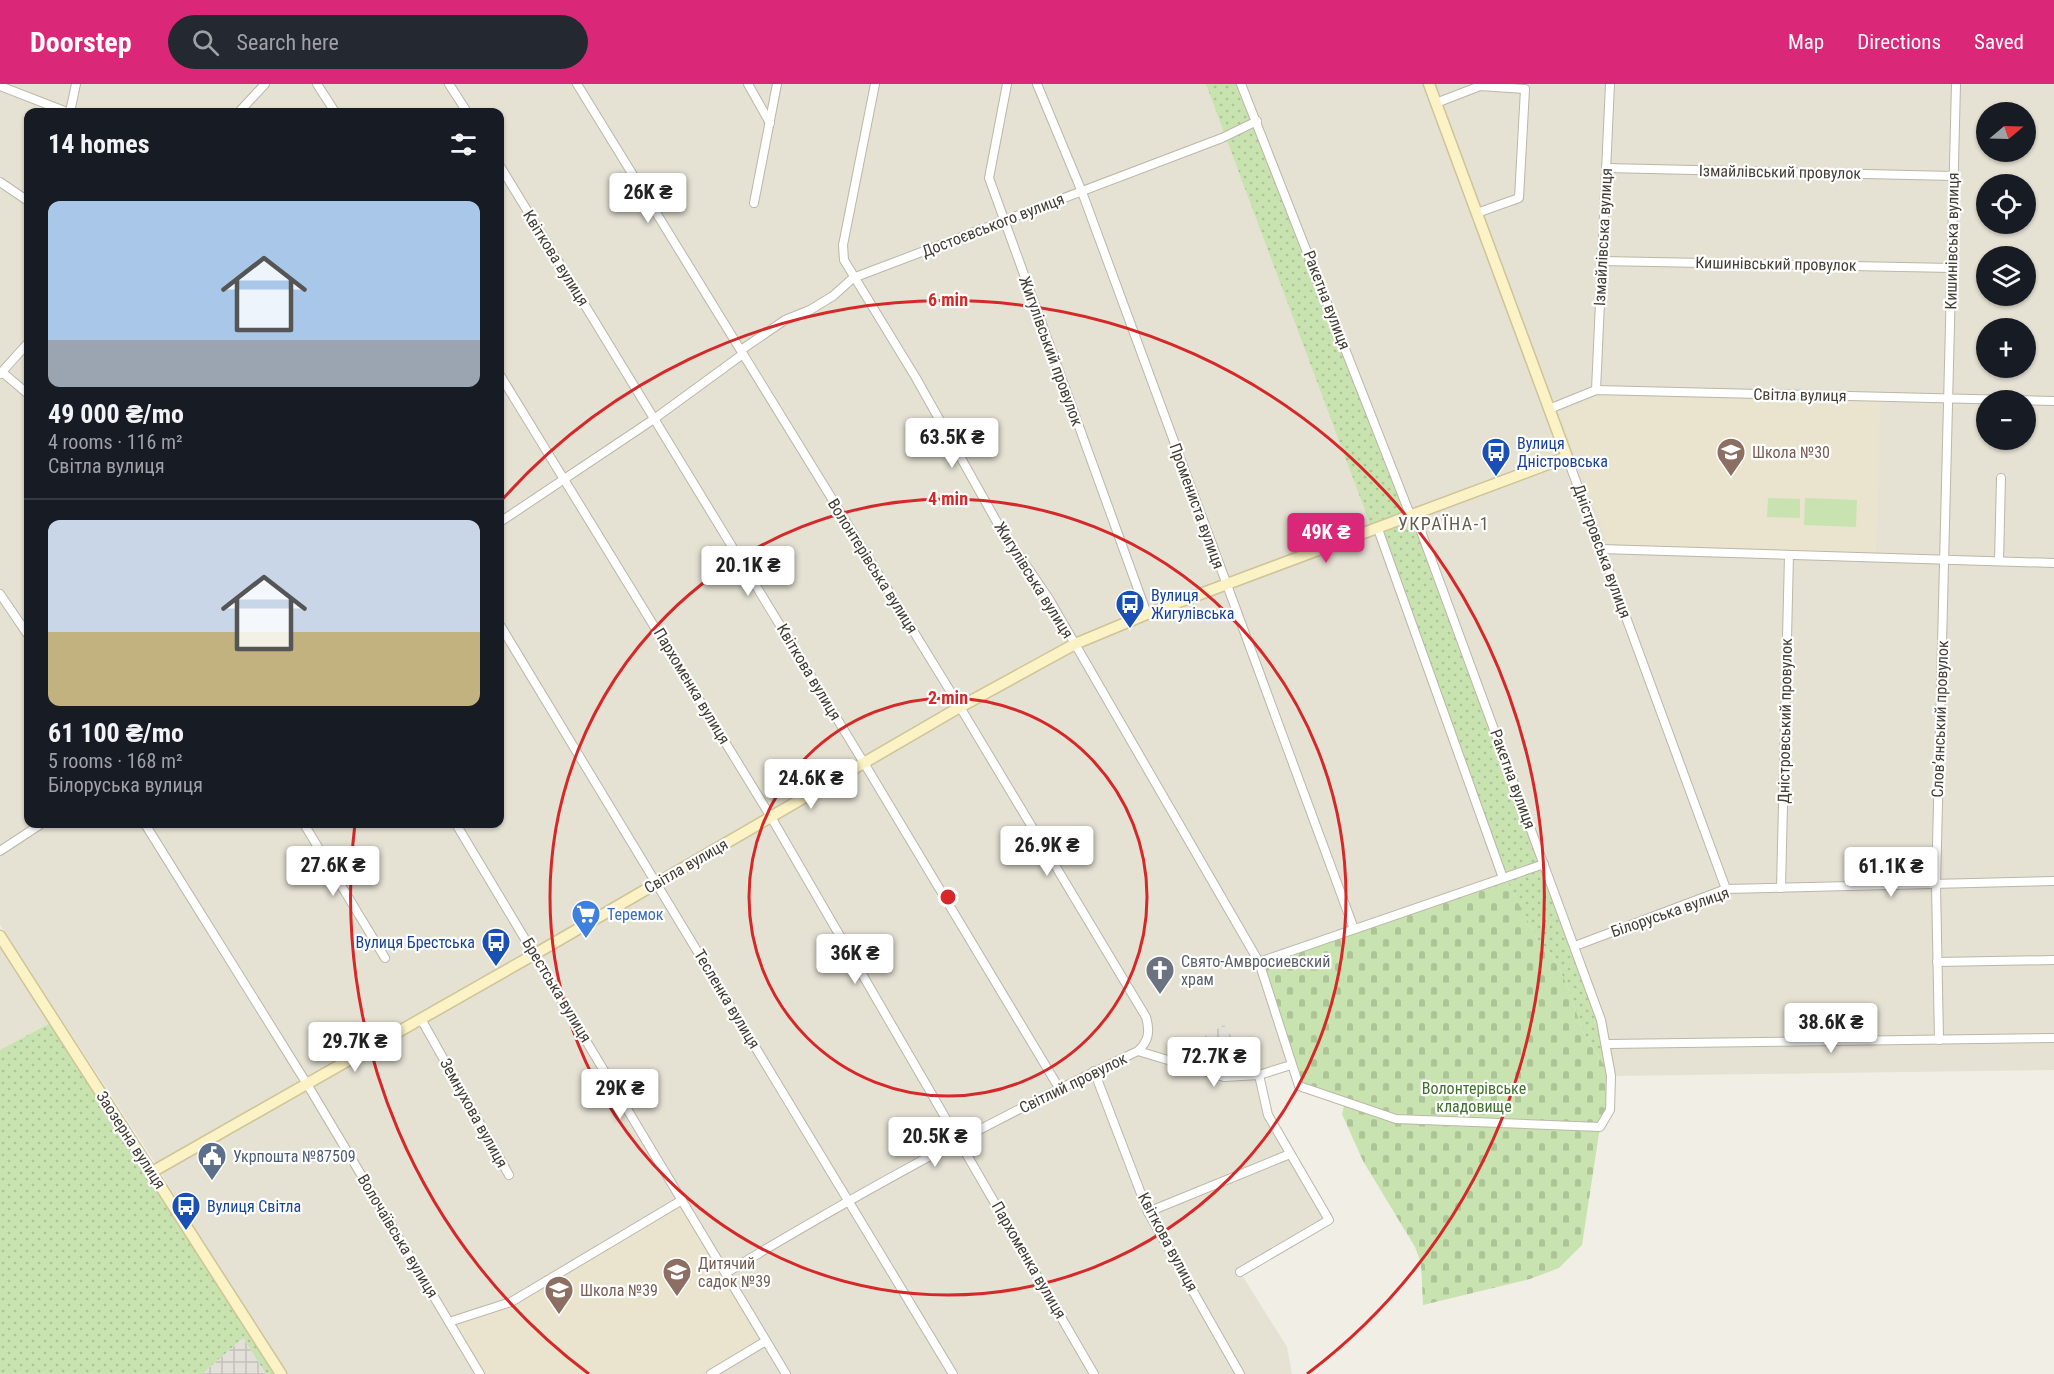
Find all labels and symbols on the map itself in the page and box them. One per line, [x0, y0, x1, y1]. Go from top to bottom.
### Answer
north arrow [1976, 102, 2036, 162]
street label: Ізмайлівський провулок [1699, 161, 1862, 183]
street label: Ізмайлівська вулиця [1590, 168, 1616, 306]
street label: Кишинівська вулиця [1941, 172, 1963, 310]
pin: 26K ₴ [606, 173, 690, 224]
street label: Достоєвського вулиця [919, 189, 1067, 261]
street label: Квіткова вулиця [519, 207, 593, 309]
street label: Ракетна вулиця [1299, 248, 1355, 352]
street label: Кишинівський провулок [1695, 253, 1857, 275]
street label: Жигулівський провулок [1015, 274, 1087, 429]
text: 6 min [928, 289, 968, 310]
street label: Світла вулиця [1753, 385, 1847, 405]
pin: 63.5K ₴ [897, 418, 1007, 469]
place label: Вулиця Дністровська [1517, 434, 1608, 471]
bus stop icon: Вулиця Дністровська [1480, 436, 1512, 478]
school or university icon: Школа №30 [1715, 436, 1747, 478]
street label: Промениста вулиця [1165, 441, 1229, 571]
place label: Школа №30 [1752, 443, 1830, 462]
street label: Дністровська вулиця [1569, 481, 1635, 621]
text: 4 min [928, 488, 968, 509]
street label: Волонтерівська вулиця [824, 495, 922, 637]
pin: 49K ₴ [1284, 513, 1368, 564]
district label: УКРАЇНА-1 [1398, 513, 1490, 534]
street label: Жигулівська вулиця [990, 518, 1078, 642]
pin: 20.1K ₴ [693, 546, 803, 597]
place label: Вулиця Жигулівська [1151, 586, 1234, 623]
bus stop icon: Вулиця Жигулівська [1114, 588, 1146, 630]
street label: Квіткова вулиця [773, 620, 845, 724]
street label: Пархоменка вулиця [650, 624, 734, 748]
street label: Дністровський провулок [1774, 638, 1796, 804]
street label: Слов’янський провулок [1928, 640, 1952, 798]
text: 2 min [928, 687, 968, 708]
street label: Ракетна вулиця [1486, 727, 1540, 831]
pin: 24.6K ₴ [756, 759, 866, 810]
pin: 26.9K ₴ [992, 826, 1102, 877]
street label: Світла вулиця [641, 834, 731, 898]
pin: 27.6K ₴ [278, 846, 388, 897]
pin: 61.1K ₴ [1836, 847, 1946, 898]
street label: Білоруська вулиця [1608, 883, 1732, 941]
centre of rings [938, 887, 958, 907]
supermarket icon: Теремок [570, 898, 602, 940]
place label: Теремок [607, 905, 664, 924]
bus stop icon: Вулиця Брестська [480, 926, 512, 968]
place label: Вулиця Брестська [356, 933, 475, 952]
street label: Брестська вулиця [518, 934, 596, 1046]
pin: 36K ₴ [813, 934, 897, 985]
street label: Тесленка вулиця [690, 946, 764, 1052]
place label: Свято-Амвросиевский храм [1181, 952, 1330, 989]
church icon: Свято-Амвросиевский храм [1144, 954, 1176, 996]
pin: 38.6K ₴ [1776, 1003, 1886, 1054]
pin: 29.7K ₴ [300, 1022, 410, 1073]
pin: 72.7K ₴ [1159, 1037, 1269, 1088]
street label: Світлий провулок [1016, 1049, 1130, 1117]
street label: Земнухова вулиця [436, 1055, 512, 1171]
pin: 29K ₴ [578, 1069, 662, 1120]
park label: Волонтерівське кладовище [1422, 1079, 1526, 1116]
street label: Заозерна вулиця [92, 1088, 170, 1192]
pin: 20.5K ₴ [880, 1117, 990, 1168]
public building icon: Укрпошта №87509 [196, 1140, 228, 1182]
place label: Укрпошта №87509 [233, 1147, 356, 1166]
street label: Волочаївська вулиця [354, 1171, 442, 1301]
street label: Квіткова вулиця [1134, 1189, 1202, 1295]
bus stop icon: Вулиця Світла [170, 1190, 202, 1232]
place label: Вулиця Світла [207, 1197, 301, 1216]
street label: Пархоменка вулиця [988, 1198, 1070, 1322]
place label: Дитячий садок №39 [698, 1254, 771, 1291]
school or university icon: Дитячий садок №39 [661, 1256, 693, 1298]
school or university icon: Школа №39 [543, 1274, 575, 1316]
place label: Школа №39 [580, 1281, 658, 1300]

